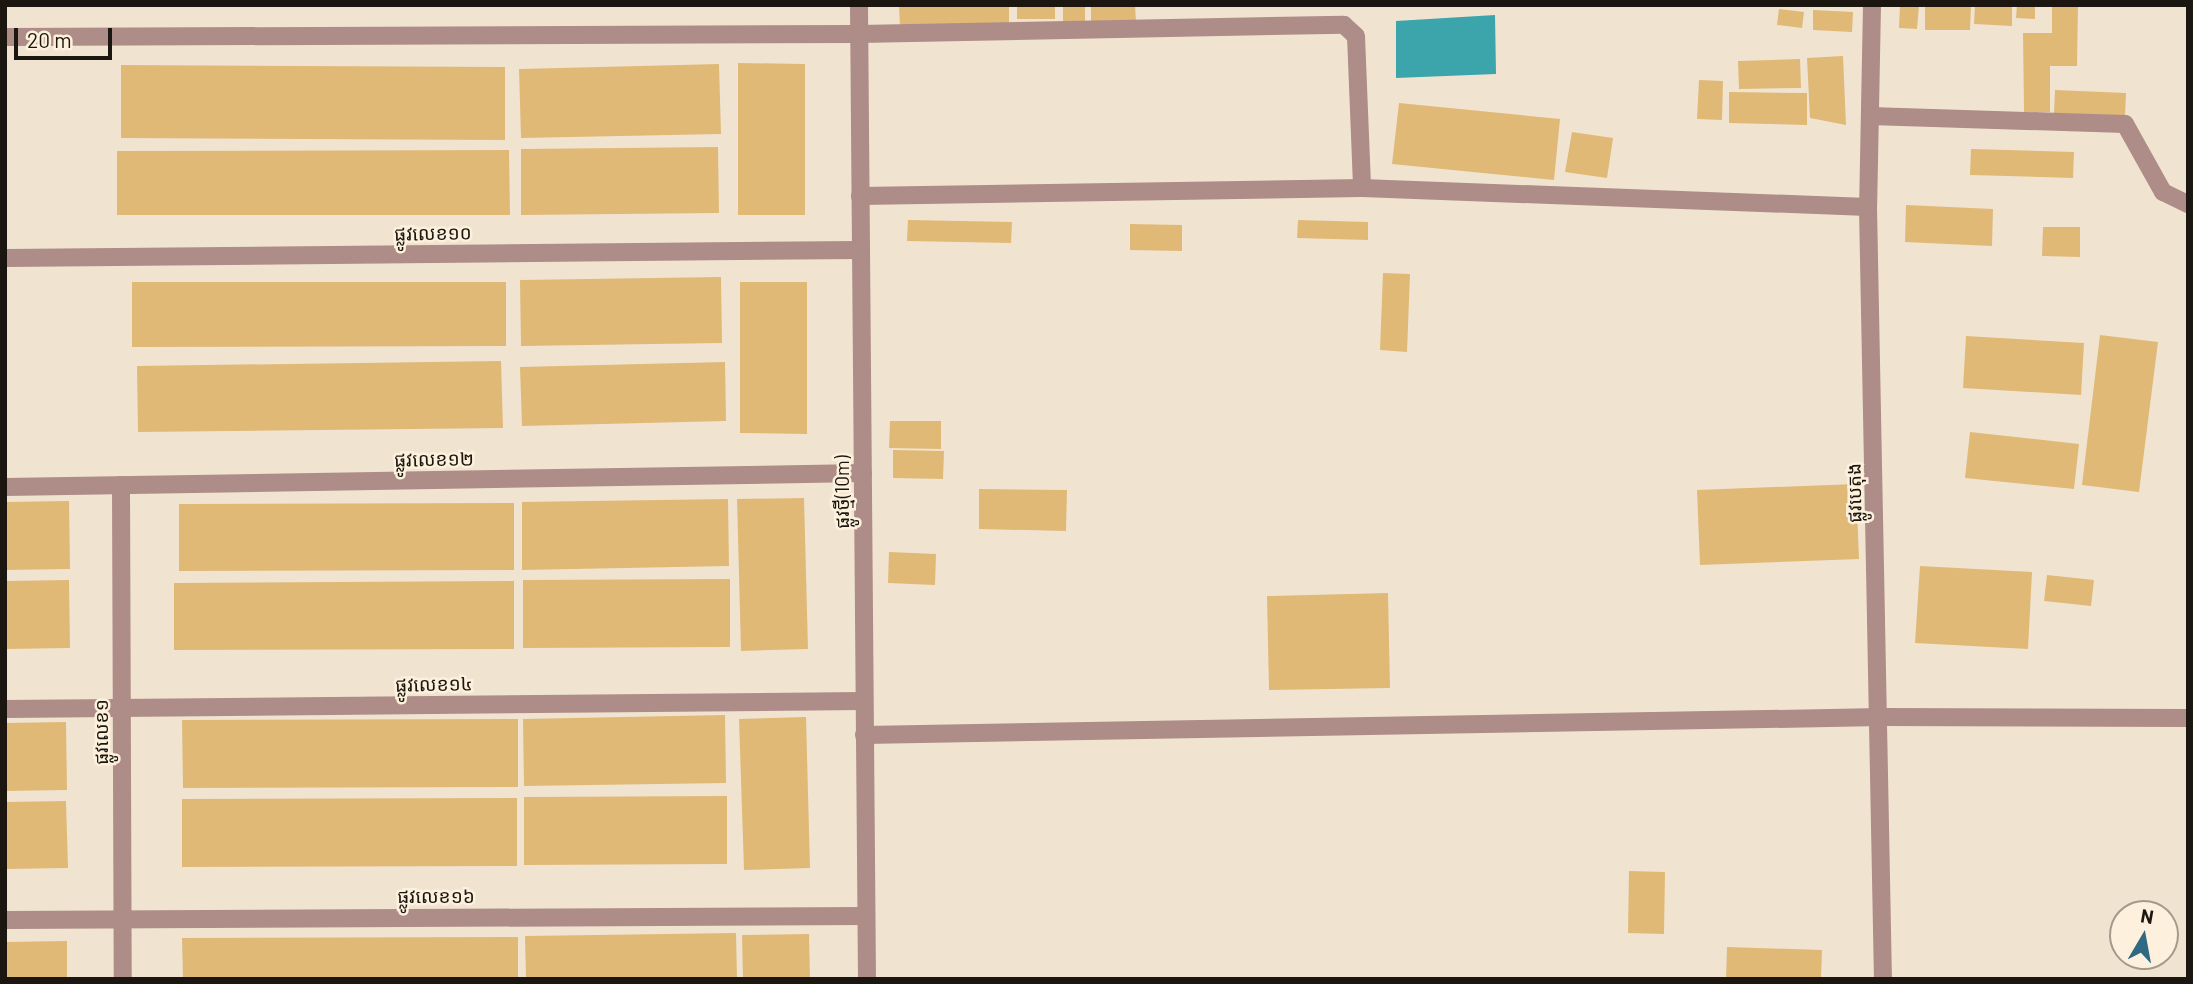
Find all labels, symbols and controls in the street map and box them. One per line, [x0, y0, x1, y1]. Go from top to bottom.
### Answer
scale bar [18, 14, 116, 58]
text: 20 m [27, 27, 72, 52]
street label: ផ្លូវលេខ១០ [394, 221, 472, 245]
street label: ផ្លូវលេខ១២ [394, 447, 474, 471]
street label: ផ្លូវថ្មី(10m) [831, 455, 853, 529]
street label: ផ្លូវបេតុង [1842, 463, 1866, 523]
street label: ផ្លូវលេខ១៤ [395, 672, 473, 696]
street label: ផ្លូវលេខ១ [90, 699, 112, 765]
street label: ផ្លូវលេខ១៦ [397, 885, 475, 907]
north arrow [2109, 900, 2179, 970]
text: N [2139, 903, 2156, 928]

